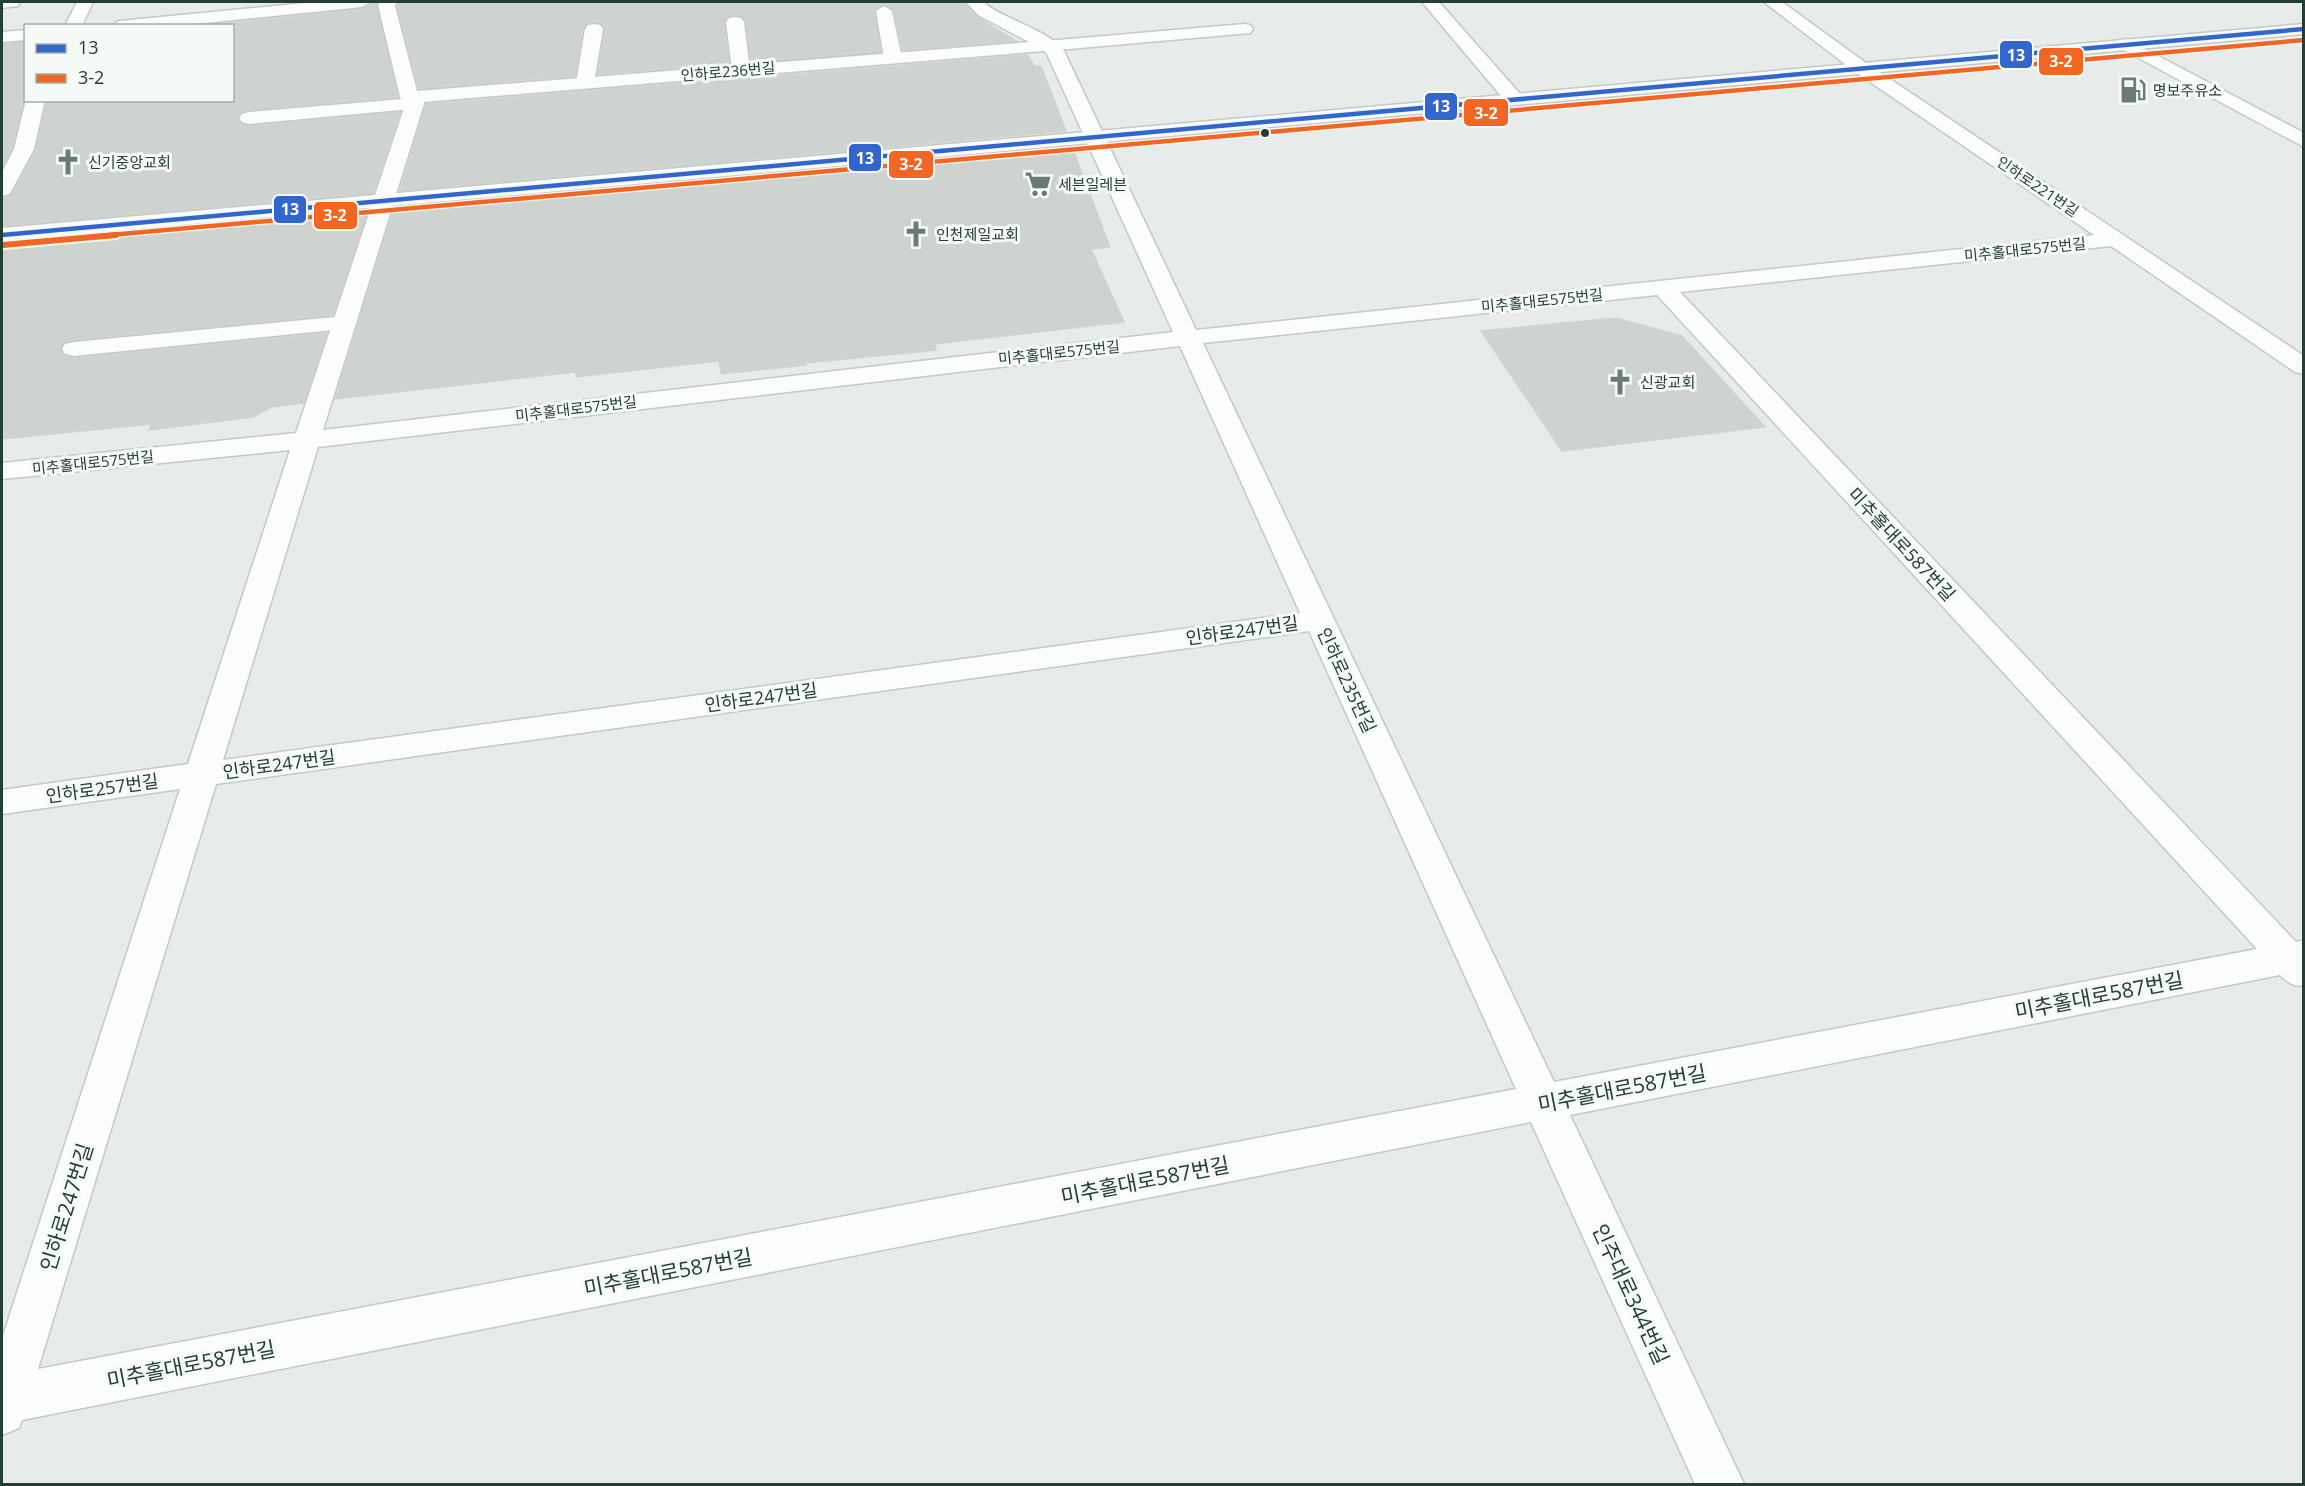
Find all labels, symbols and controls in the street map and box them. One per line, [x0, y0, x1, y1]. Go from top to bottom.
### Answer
legend [24, 24, 234, 102]
text: 13 [78, 35, 99, 59]
line badge: 13 [1999, 40, 2033, 69]
text: 13 [2007, 44, 2025, 66]
line badge: 3-2 [2038, 47, 2084, 76]
text: 3-2 [2049, 50, 2073, 72]
street label: 인하로236번길 [680, 57, 776, 85]
text: 3-2 [78, 65, 104, 89]
fuel station icon: 명보주유소 [2118, 75, 2148, 105]
place label: 명보주유소 [2153, 80, 2222, 100]
line badge: 13 [1424, 92, 1458, 121]
text: 13 [1432, 95, 1450, 117]
line badge: 3-2 [1463, 98, 1509, 127]
text: 3-2 [1474, 102, 1498, 124]
unlabelled marker [1259, 127, 1271, 139]
line badge: 13 [848, 143, 882, 172]
church icon: 신기중앙교회 [53, 147, 83, 177]
text: 13 [856, 147, 874, 169]
line badge: 3-2 [888, 150, 934, 179]
street label: 인하로221번길 [1993, 151, 2083, 221]
place label: 신기중앙교회 [88, 152, 171, 172]
text: 3-2 [899, 153, 923, 175]
supermarket icon: 세븐일레븐 [1023, 169, 1053, 199]
place label: 세븐일레븐 [1058, 174, 1127, 194]
line badge: 13 [273, 195, 307, 224]
text: 13 [281, 198, 299, 220]
line badge: 3-2 [313, 201, 358, 230]
text: 3-2 [323, 204, 347, 226]
church icon: 인천제일교회 [901, 219, 931, 249]
place label: 인천제일교회 [936, 224, 1019, 244]
street label: 미추홀대로575번길 [1963, 233, 2087, 265]
street label: 미추홀대로575번길 [1480, 284, 1604, 316]
street label: 미추홀대로575번길 [997, 336, 1121, 368]
church icon: 신광교회 [1605, 367, 1635, 397]
place label: 신광교회 [1640, 372, 1695, 392]
street label: 미추홀대로575번길 [514, 391, 638, 425]
street label: 미추홀대로575번길 [31, 446, 155, 478]
street label: 미추홀대로587번길 [1843, 482, 1961, 606]
street label: 인하로247번길 [1184, 610, 1300, 650]
street label: 인하로235번길 [1312, 623, 1382, 737]
street label: 인하로247번길 [703, 677, 819, 717]
street label: 인하로247번길 [221, 744, 337, 784]
street label: 인하로257번길 [44, 768, 160, 808]
street label: 미추홀대로587번길 [2012, 965, 2186, 1025]
street label: 미추홀대로587번길 [1535, 1058, 1709, 1118]
street label: 인하로247번길 [33, 1139, 99, 1275]
street label: 미추홀대로587번길 [1058, 1150, 1232, 1210]
street label: 인주대로344번길 [1586, 1219, 1676, 1369]
street label: 미추홀대로587번길 [581, 1242, 755, 1302]
street label: 미추홀대로587번길 [104, 1334, 278, 1394]

